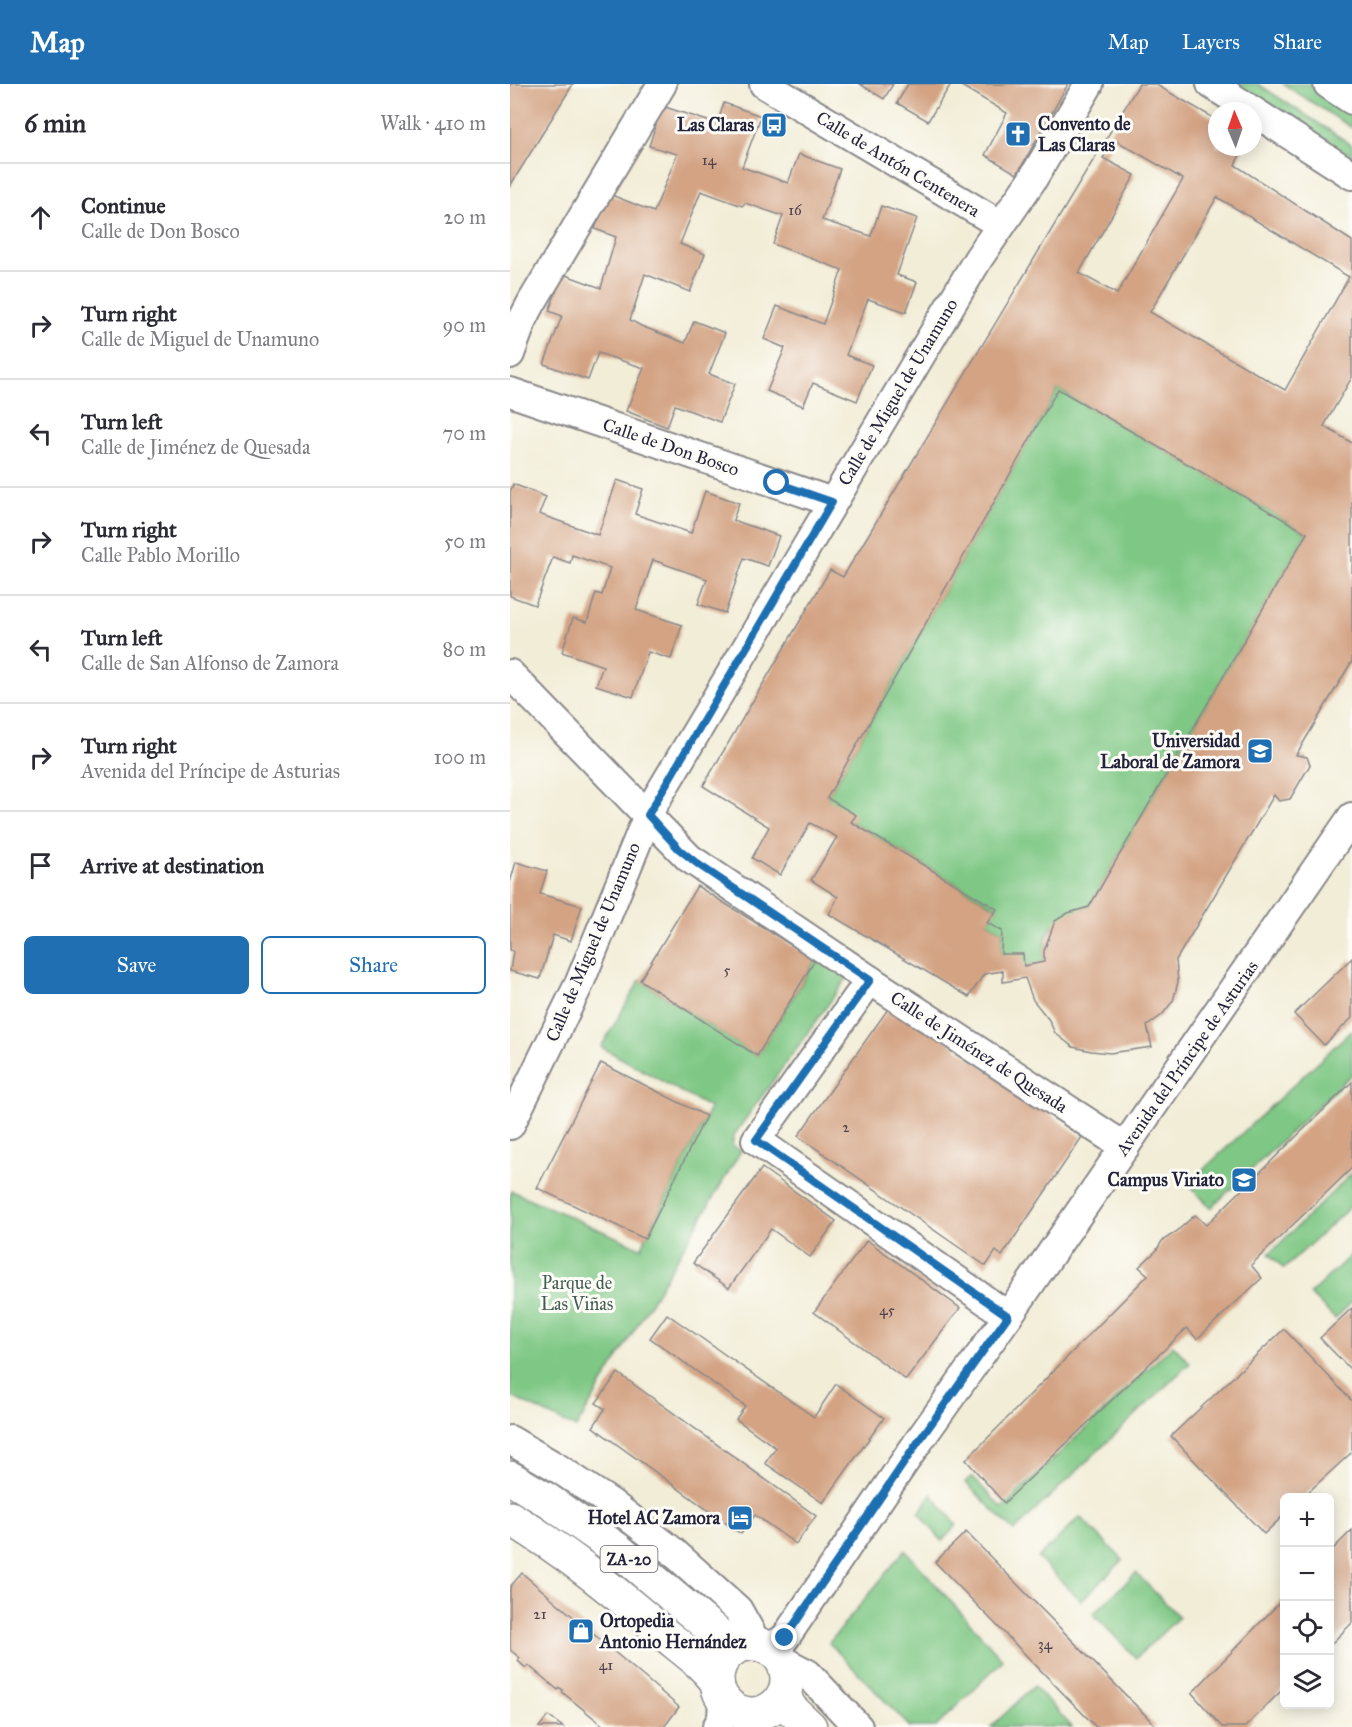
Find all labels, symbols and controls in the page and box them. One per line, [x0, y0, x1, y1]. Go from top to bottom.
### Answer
text: Map [30, 25, 85, 60]
text: Map [1108, 29, 1149, 55]
text: Layers [1182, 29, 1240, 55]
text: Share [1273, 29, 1322, 55]
north arrow [1208, 102, 1262, 156]
street label: Calle de Antón Centenera [812, 106, 984, 222]
text: 6 min [24, 107, 86, 139]
bus stop icon: Las Claras [759, 110, 789, 140]
text: Walk · 410 m [380, 111, 486, 135]
place label: Convento de Las Claras [1038, 113, 1131, 156]
place label: Las Claras [677, 114, 754, 136]
church icon: Convento de Las Claras [1003, 119, 1033, 149]
house number: 14 [702, 151, 717, 169]
text: Continue [81, 192, 166, 219]
icon: ahead [24, 201, 57, 234]
house number: 16 [788, 201, 803, 219]
text: 20 m [443, 205, 486, 229]
text: Calle de Don Bosco [81, 219, 240, 243]
street label: Calle de Miguel de Unamuno [833, 294, 963, 490]
text: Turn right [81, 300, 177, 327]
icon: right [24, 309, 57, 342]
text: 90 m [443, 313, 486, 337]
text: Calle de Miguel de Unamuno [81, 327, 319, 351]
text: Turn left [81, 408, 163, 435]
street label: Calle de Don Bosco [600, 413, 742, 481]
icon: left [24, 417, 57, 450]
text: 70 m [443, 421, 486, 445]
text: Calle de Jiménez de Quesada [81, 435, 311, 459]
route start [763, 469, 789, 495]
text: Turn right [81, 516, 177, 543]
icon: right [24, 525, 57, 558]
text: 50 m [444, 529, 486, 553]
text: Calle Pablo Morillo [81, 543, 240, 567]
text: Turn left [81, 624, 163, 651]
icon: left [24, 633, 57, 666]
text: 80 m [443, 637, 486, 661]
text: Calle de San Alfonso de Zamora [81, 651, 339, 675]
place label: Universidad Laboral de Zamora [1100, 730, 1241, 773]
text: Turn right [81, 732, 177, 759]
school or university icon: Universidad Laboral de Zamora [1245, 736, 1275, 766]
icon: right [24, 741, 57, 774]
text: 100 m [434, 745, 486, 769]
text: Avenida del Príncipe de Asturias [81, 759, 340, 783]
street label: Calle de Miguel de Unamuno [541, 839, 646, 1045]
icon: arrive [24, 849, 57, 882]
text: Arrive at destination [81, 852, 264, 879]
button: Save [24, 936, 249, 994]
button: Share [261, 936, 486, 994]
street label: Avenida del Príncipe de Asturias [1111, 956, 1263, 1161]
house number: 5 [724, 961, 731, 979]
street label: Calle de Jiménez de Quesada [886, 987, 1072, 1119]
house number: 2 [842, 1118, 850, 1136]
school or university icon: Campus Viriato [1229, 1165, 1259, 1195]
place label: Campus Viriato [1108, 1169, 1224, 1192]
park label: Parque de Las Viñas [541, 1272, 613, 1315]
house number: 45 [879, 1301, 895, 1319]
map controls [1280, 1493, 1334, 1709]
button: + [1280, 1493, 1334, 1547]
hotel icon: Hotel AC Zamora [725, 1503, 755, 1533]
place label: Hotel AC Zamora [588, 1507, 720, 1529]
road number: ZA-20 [600, 1546, 658, 1572]
button: − [1280, 1547, 1334, 1601]
button: locate [1280, 1601, 1334, 1655]
house number: 21 [533, 1605, 547, 1623]
place label: Ortopedia Antonio Hernández [599, 1610, 747, 1653]
shop icon: Ortopedia Antonio Hernández [566, 1616, 596, 1646]
route end [771, 1624, 797, 1650]
house number: 34 [1038, 1635, 1053, 1653]
button: layers [1280, 1655, 1334, 1709]
house number: 41 [599, 1656, 613, 1674]

